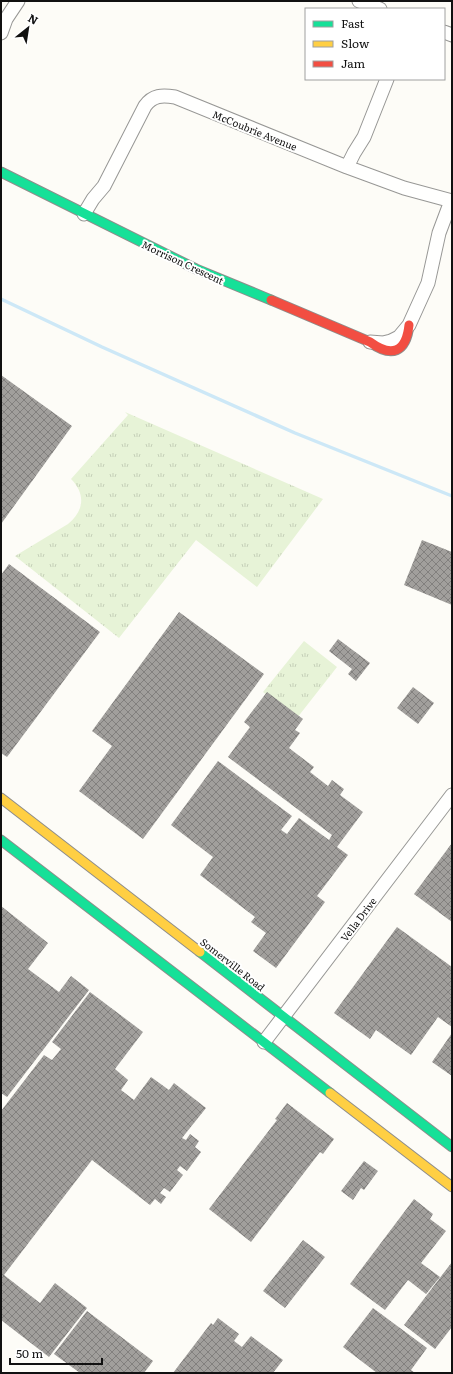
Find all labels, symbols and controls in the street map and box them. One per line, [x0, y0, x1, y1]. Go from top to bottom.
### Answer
north arrow [8, 8, 48, 48]
legend [305, 8, 445, 80]
text: N [26, 9, 41, 28]
text: Fast [341, 14, 365, 32]
text: Slow [341, 34, 370, 52]
text: Jam [341, 54, 366, 72]
street label: McCoubrie Avenue [210, 106, 300, 154]
street label: Morrison Crescent [140, 236, 226, 288]
street label: Vella Drive [336, 894, 380, 944]
street label: Somerville Road [197, 934, 269, 994]
scale bar [10, 1340, 102, 1366]
text: 50 m [16, 1344, 43, 1362]

